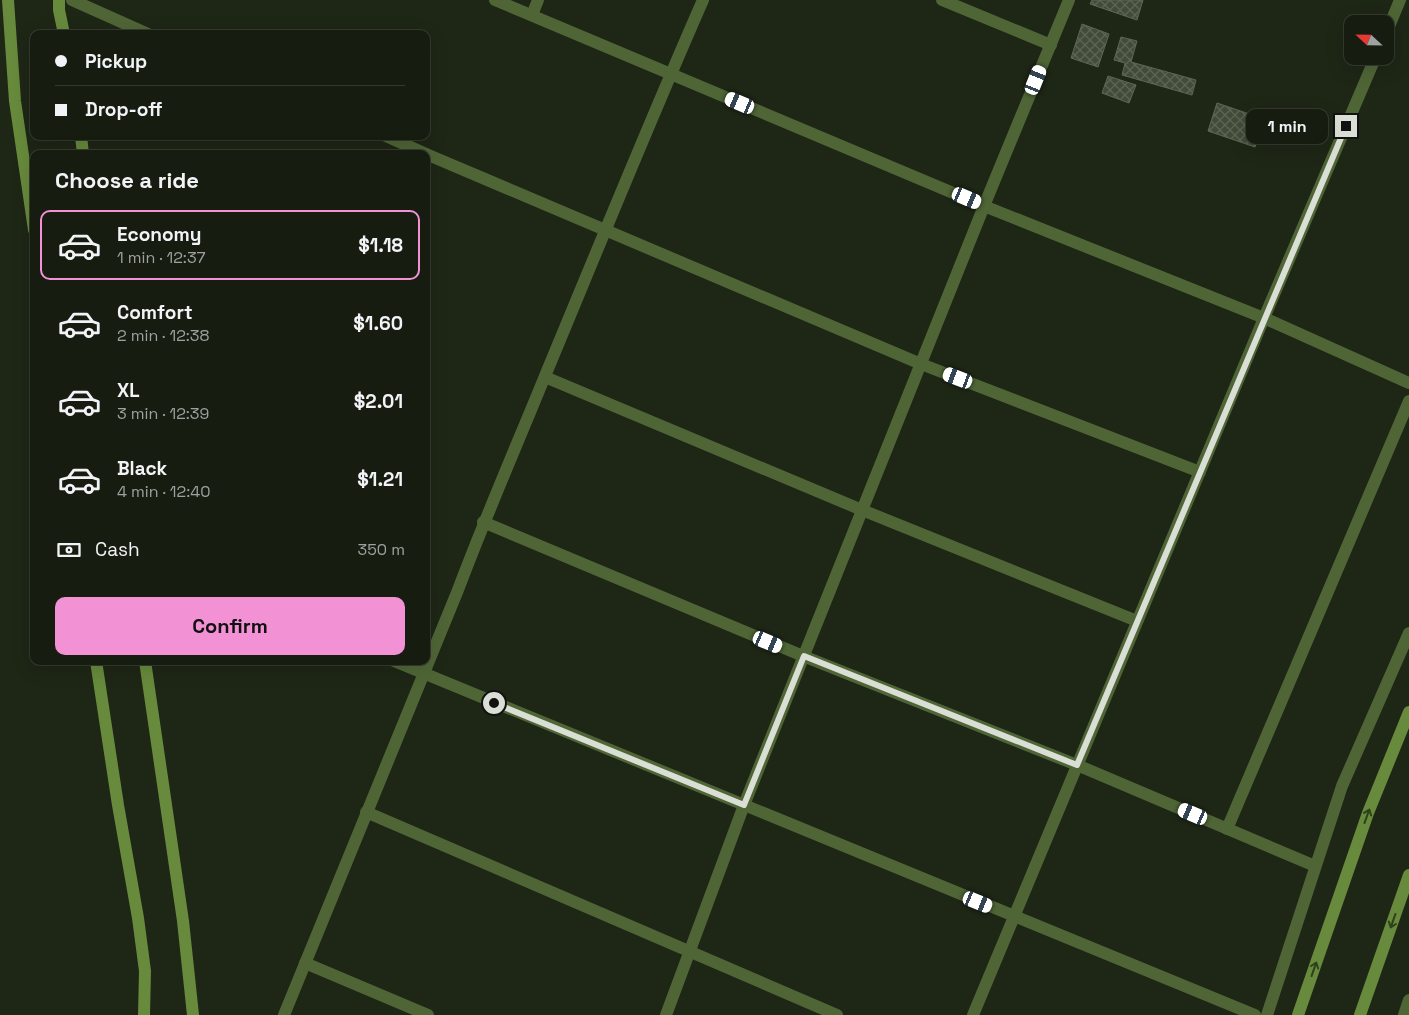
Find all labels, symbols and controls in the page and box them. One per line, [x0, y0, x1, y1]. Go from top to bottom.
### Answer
north arrow [1344, 15, 1394, 65]
map controls [1344, 15, 1394, 65]
text: Pickup [85, 49, 147, 74]
car [1023, 63, 1048, 97]
car [723, 90, 756, 116]
text: Drop-off [85, 97, 163, 122]
callout: 1 min [1246, 108, 1328, 144]
route end [1335, 115, 1357, 137]
text: 1 min [1267, 116, 1307, 137]
text: Choose a ride [55, 166, 199, 194]
car [950, 185, 983, 211]
text: Economy [117, 222, 201, 247]
icon: car [57, 223, 102, 268]
text: $1.18 [358, 233, 403, 258]
text: 1 min · 12:37 [117, 247, 206, 268]
text: Comfort [117, 300, 193, 325]
icon: car [57, 301, 102, 346]
text: $1.60 [353, 311, 403, 336]
text: 2 min · 12:38 [117, 325, 209, 346]
car [941, 366, 974, 390]
text: XL [117, 378, 140, 403]
icon: car [57, 379, 102, 424]
text: $2.01 [354, 389, 403, 414]
text: 3 min · 12:39 [117, 403, 209, 424]
text: Black [117, 456, 167, 481]
icon: car [57, 457, 102, 502]
text: $1.21 [357, 467, 403, 492]
text: 4 min · 12:40 [117, 481, 210, 502]
icon: cash [55, 536, 83, 564]
text: Cash [95, 537, 140, 562]
text: 350 m [358, 539, 405, 560]
button: Confirm [55, 597, 405, 655]
car [751, 629, 784, 655]
route start [483, 692, 505, 714]
car [1176, 801, 1209, 827]
one-way arrow [1363, 808, 1372, 824]
car [961, 889, 994, 915]
one-way arrow [1388, 913, 1397, 928]
one-way arrow [1310, 962, 1319, 977]

